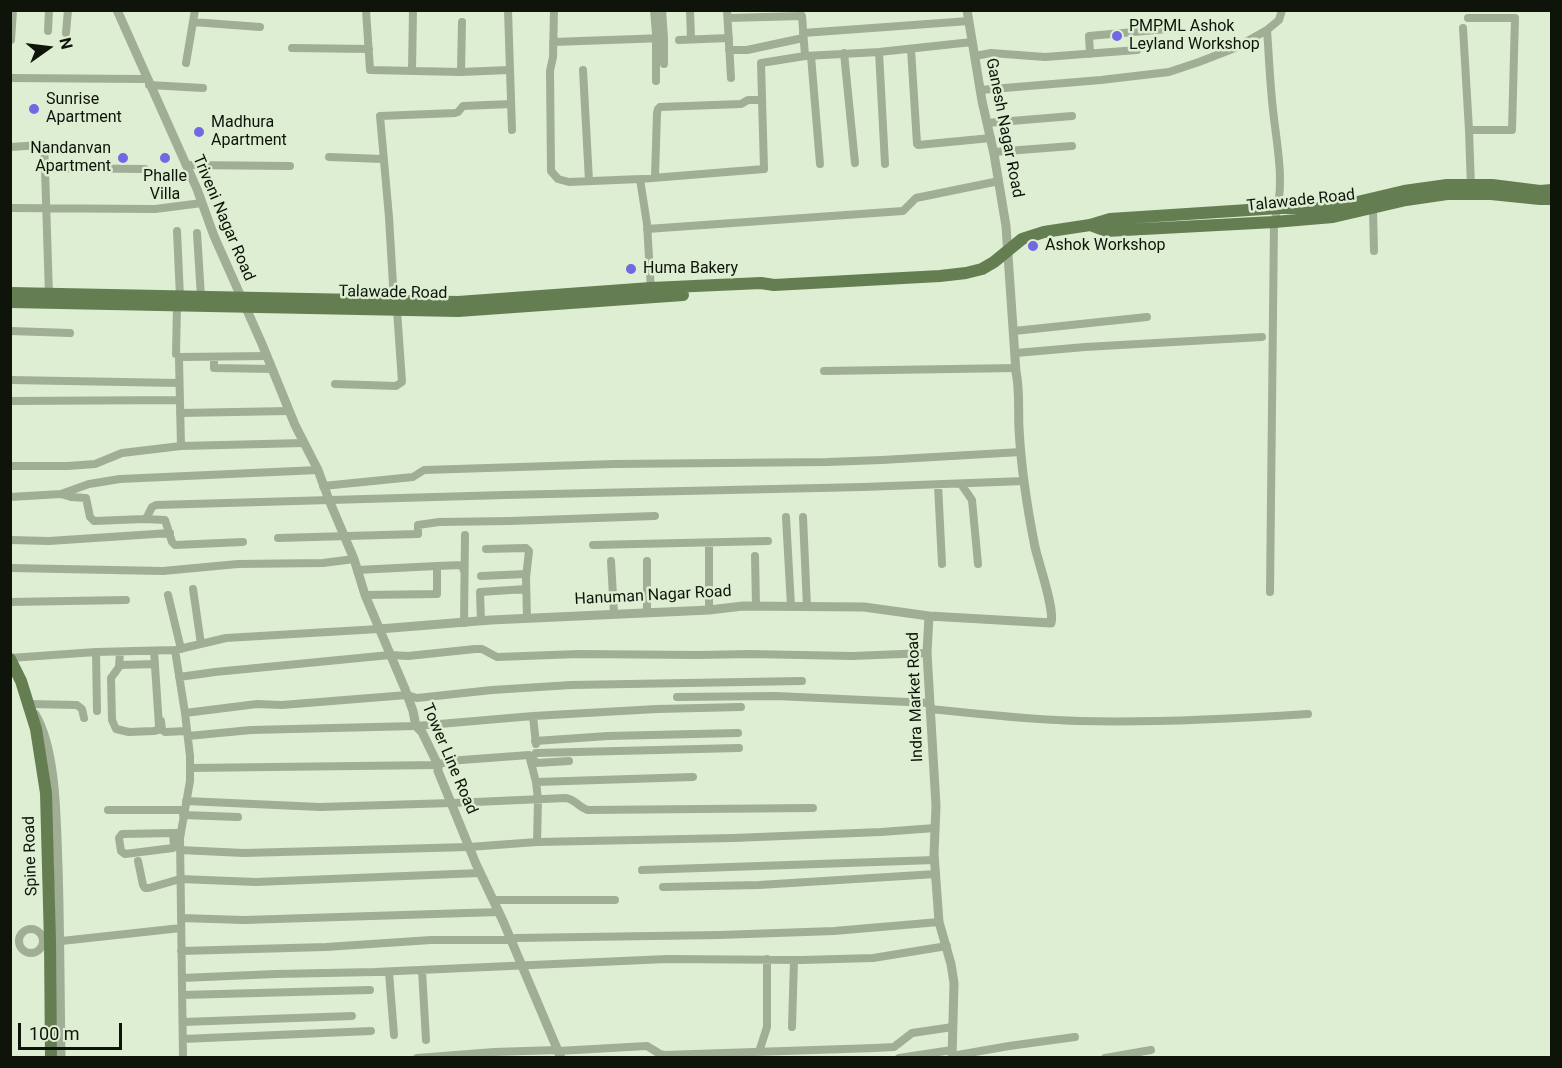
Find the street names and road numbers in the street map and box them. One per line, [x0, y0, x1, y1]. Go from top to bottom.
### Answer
street label: Ganesh Nagar Road [981, 57, 1027, 199]
street label: Triveni Nagar Road [188, 152, 258, 284]
street label: Talawade Road [1246, 186, 1356, 216]
street label: Talawade Road [338, 282, 448, 304]
street label: Hanuman Nagar Road [574, 582, 732, 610]
street label: Indra Market Road [904, 631, 928, 763]
street label: Tower Line Road [417, 701, 481, 817]
street label: Spine Road [20, 816, 42, 896]

